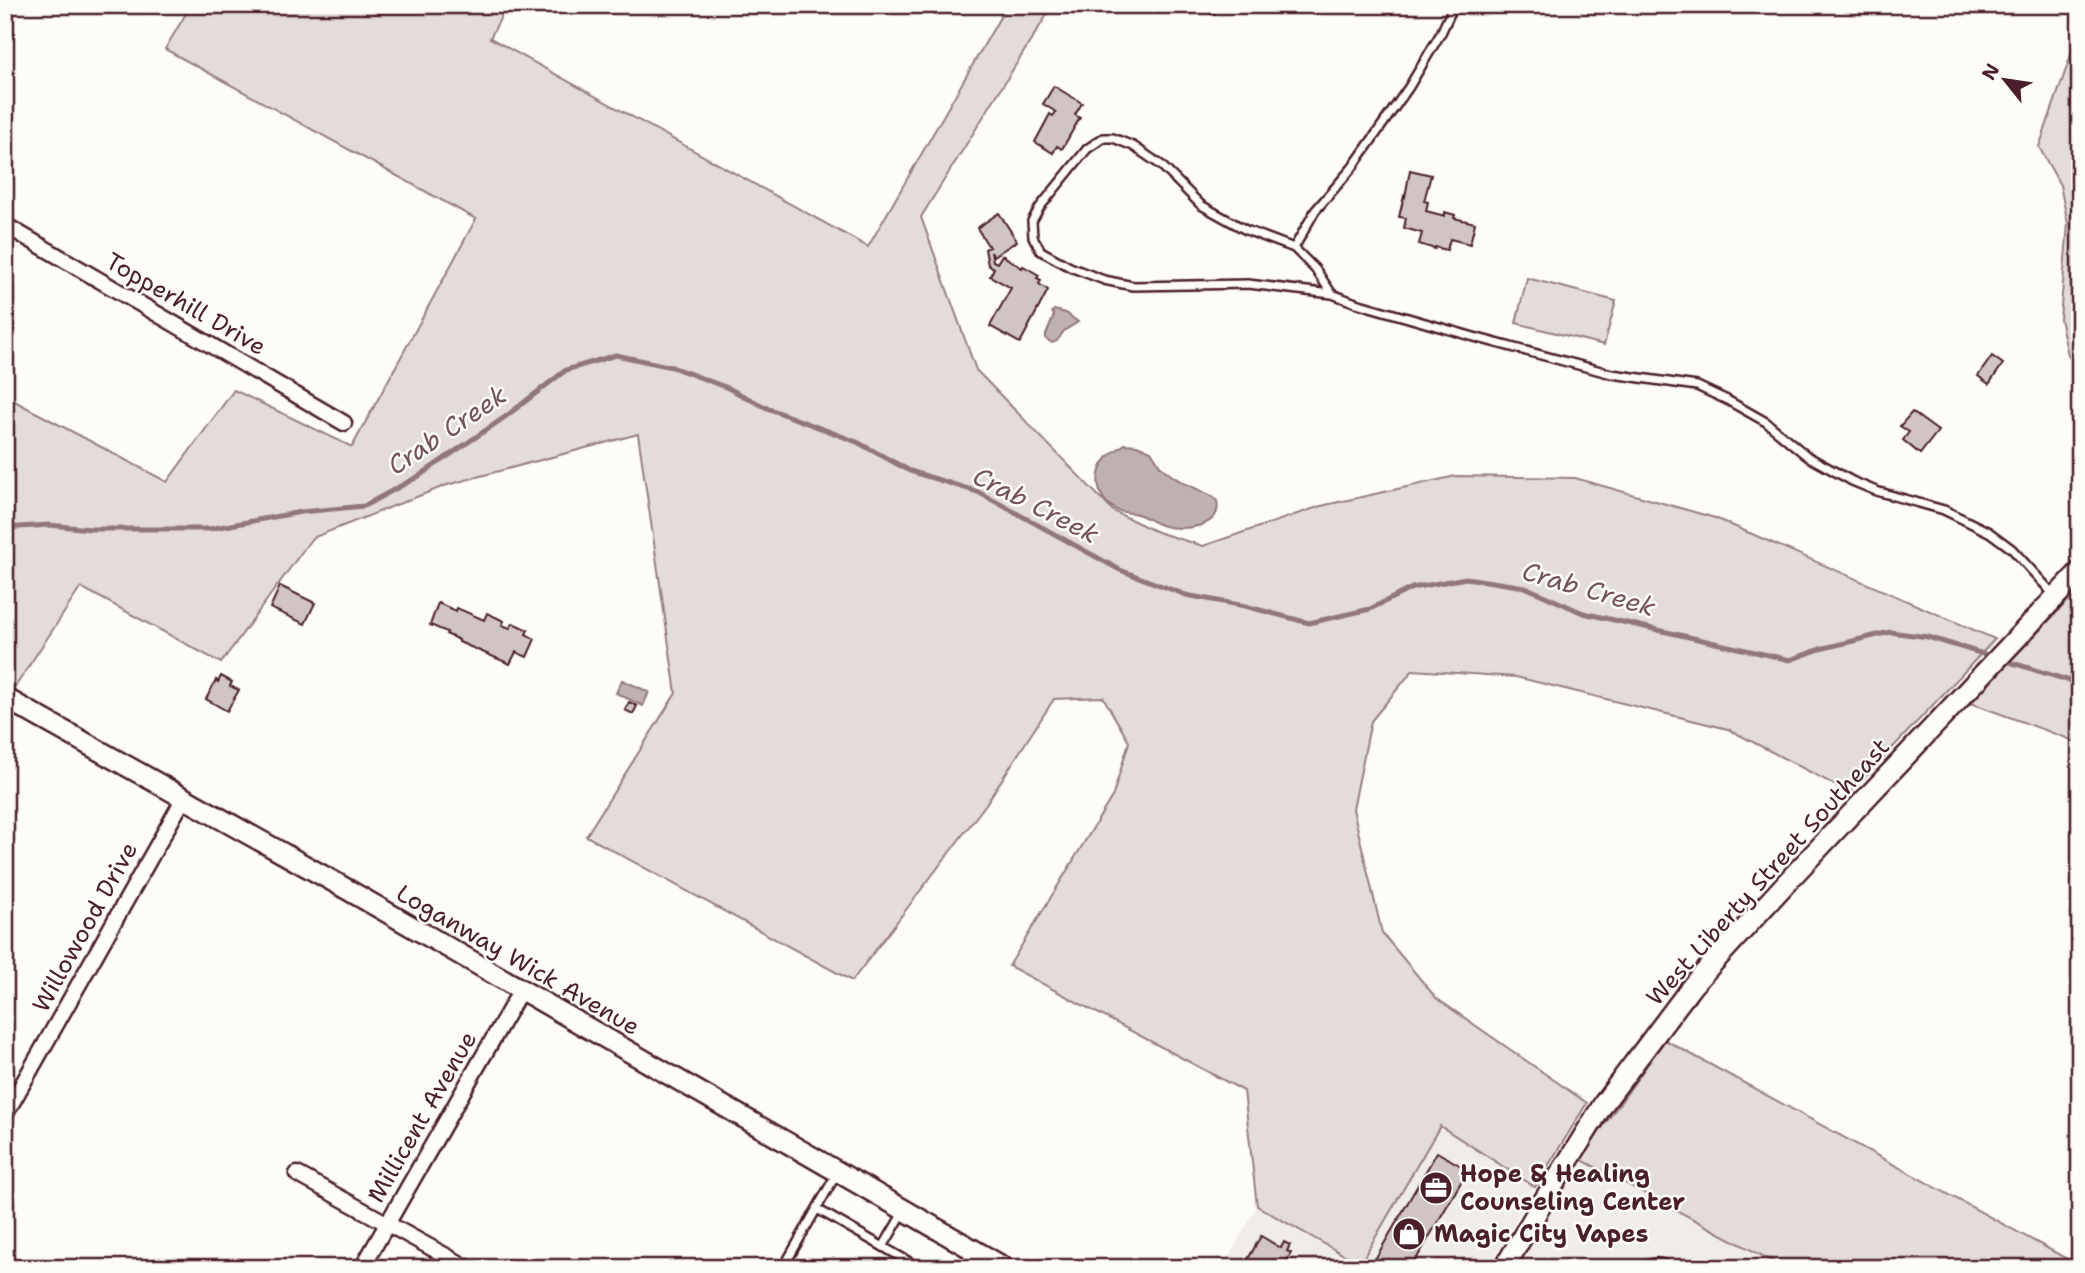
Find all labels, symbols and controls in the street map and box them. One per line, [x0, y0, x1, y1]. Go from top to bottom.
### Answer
north arrow [1969, 46, 2039, 116]
text: N [1976, 59, 2005, 85]
street label: Topperhill Drive [100, 245, 272, 363]
water label: Crab Creek [380, 377, 513, 482]
water label: Crab Creek [967, 458, 1105, 551]
water label: Crab Creek [1518, 553, 1660, 624]
street label: West Liberty Street Southeast [1639, 731, 1897, 1013]
street label: Willowood Drive [25, 836, 145, 1018]
street label: Loganway Wick Avenue [391, 877, 645, 1043]
street label: Millicent Avenue [360, 1025, 484, 1209]
place label: Hope & Healing Counseling Center [1460, 1158, 1685, 1218]
office icon: Hope & Healing Counseling Center [1417, 1169, 1455, 1207]
shop icon: Magic City Vapes [1390, 1215, 1428, 1253]
place label: Magic City Vapes [1434, 1218, 1648, 1250]

